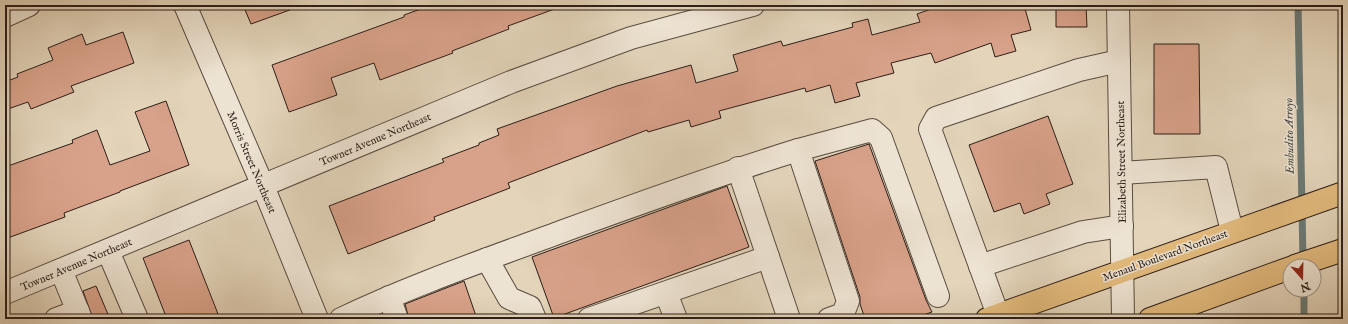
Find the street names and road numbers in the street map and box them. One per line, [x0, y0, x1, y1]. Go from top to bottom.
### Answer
street label: Elizabeth Street Northeast [1114, 101, 1130, 223]
street label: Morris Street Northeast [223, 109, 279, 216]
street label: Towner Avenue Northeast [318, 110, 433, 170]
street label: Menaul Boulevard Northeast [1101, 227, 1230, 285]
street label: Towner Avenue Northeast [19, 235, 134, 295]

